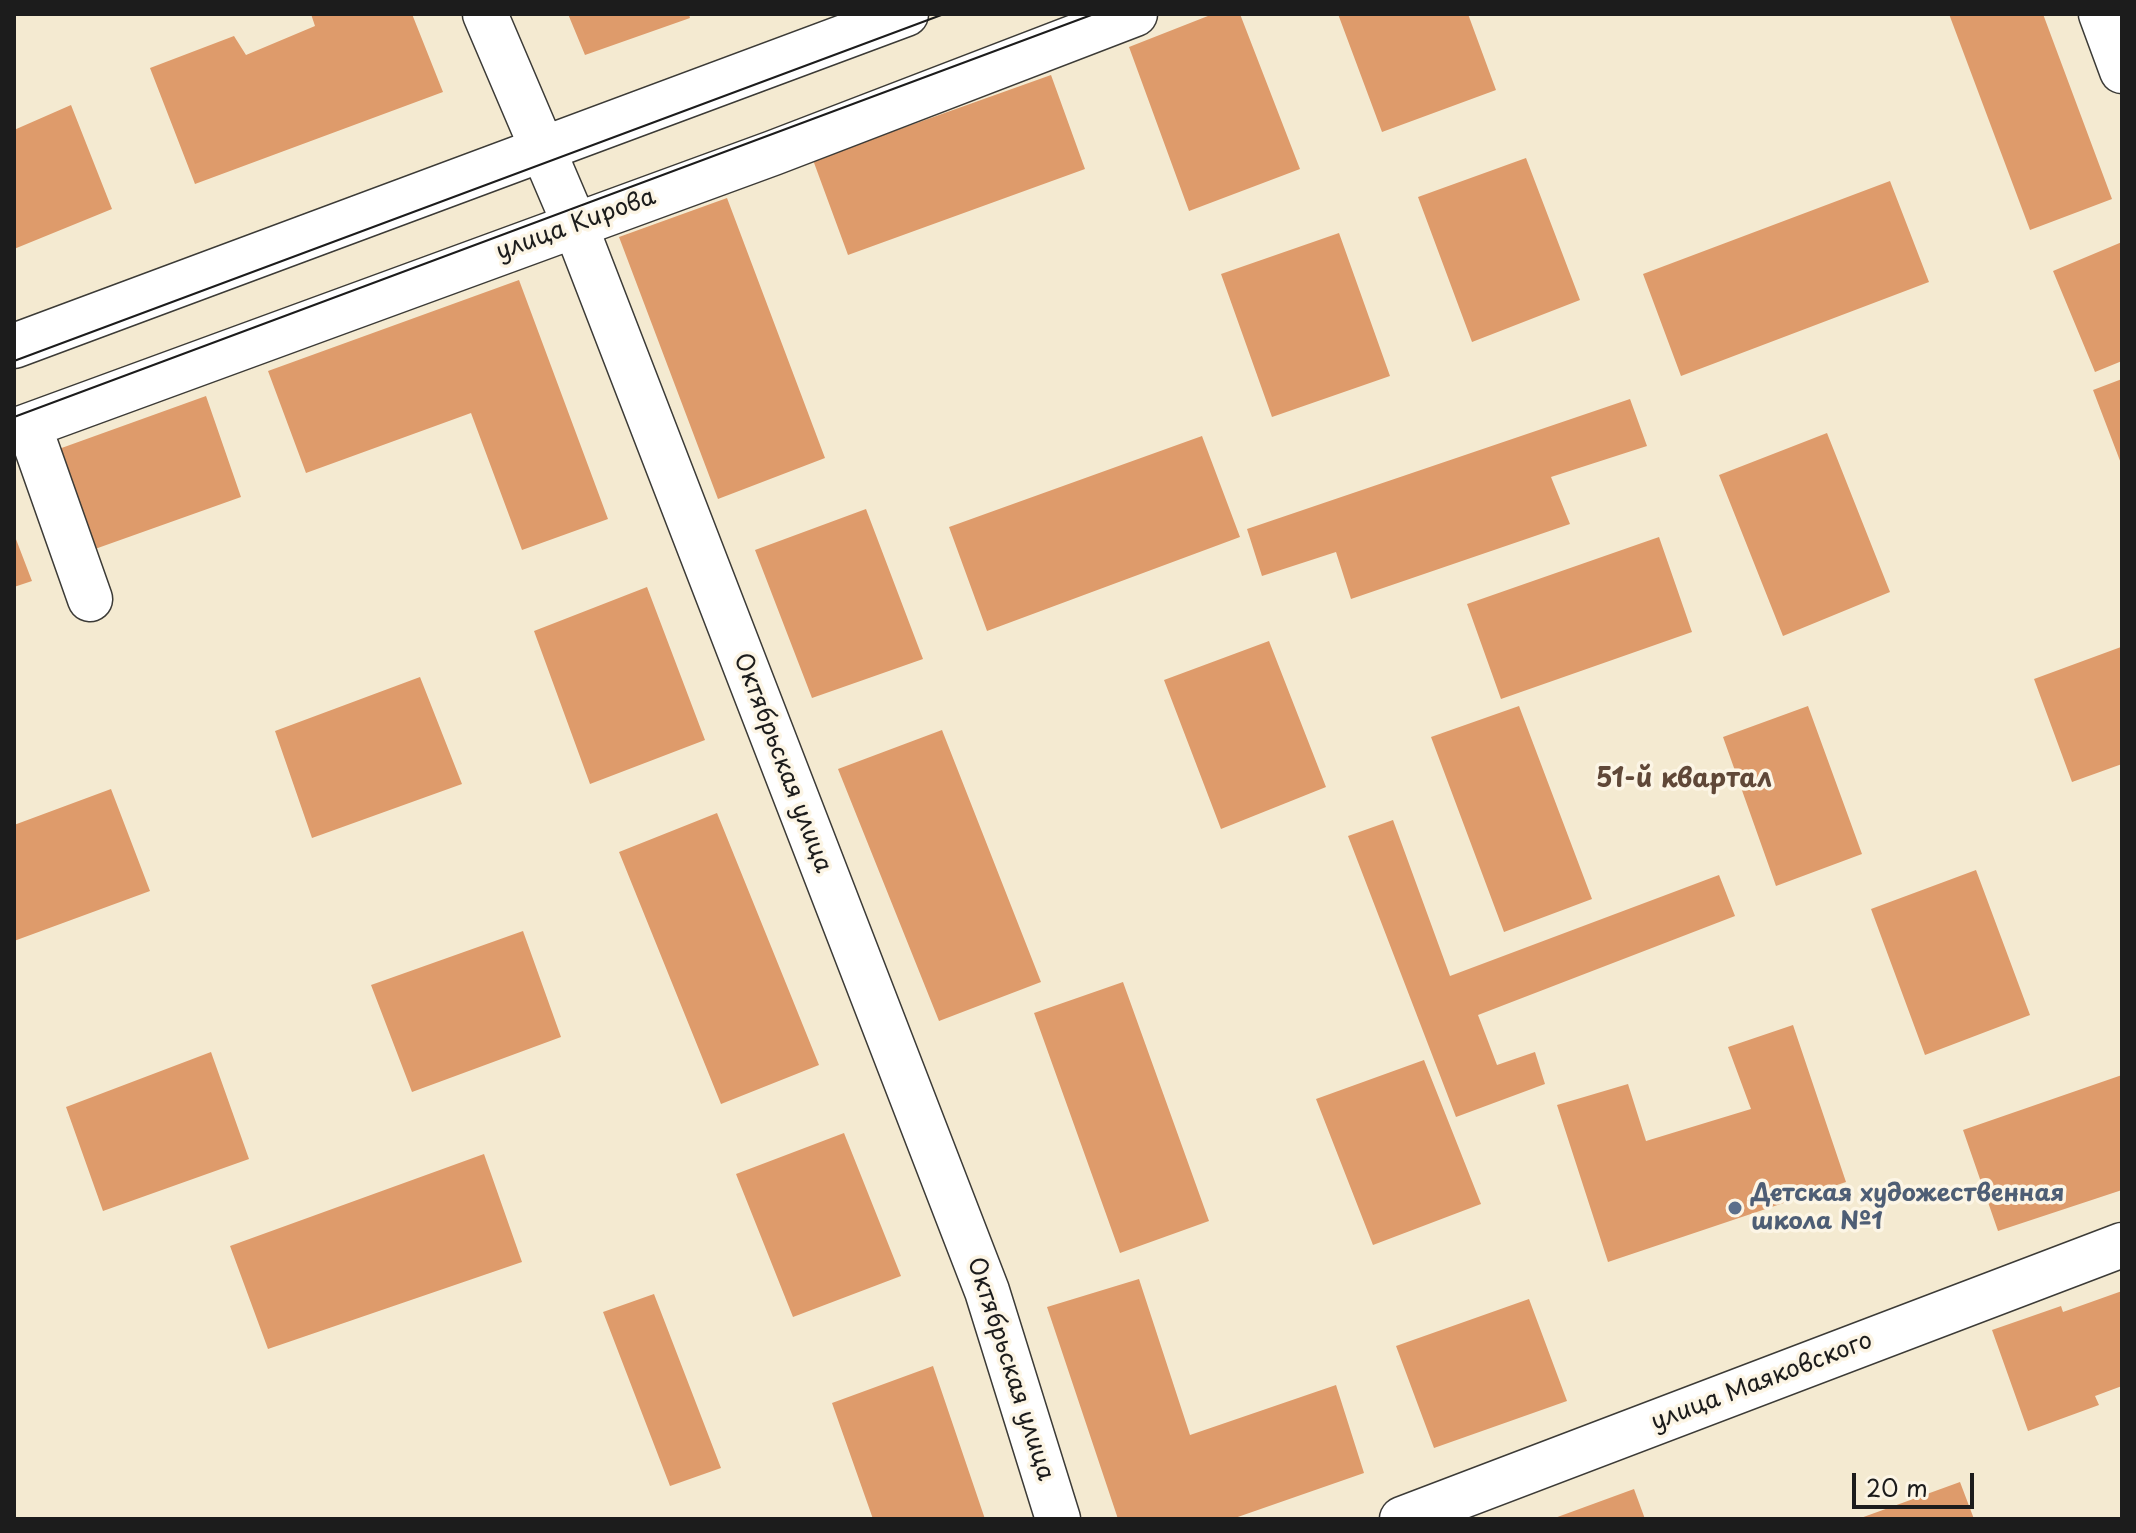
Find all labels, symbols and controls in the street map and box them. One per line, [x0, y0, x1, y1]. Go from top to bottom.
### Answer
street label: улица Кирова [492, 183, 660, 267]
street label: Октябрьская улица [727, 649, 837, 877]
district label: 51-й квартал [1596, 764, 1772, 796]
place label: Детская художественная школа №1 [1751, 1180, 2064, 1236]
marker: Детская художественная школа №1 [1726, 1199, 1744, 1217]
street label: Октябрьская улица [960, 1254, 1060, 1484]
street label: улица Маяковского [1647, 1326, 1877, 1438]
scale bar [1856, 1457, 1978, 1507]
text: 20 m [1866, 1469, 1928, 1505]

